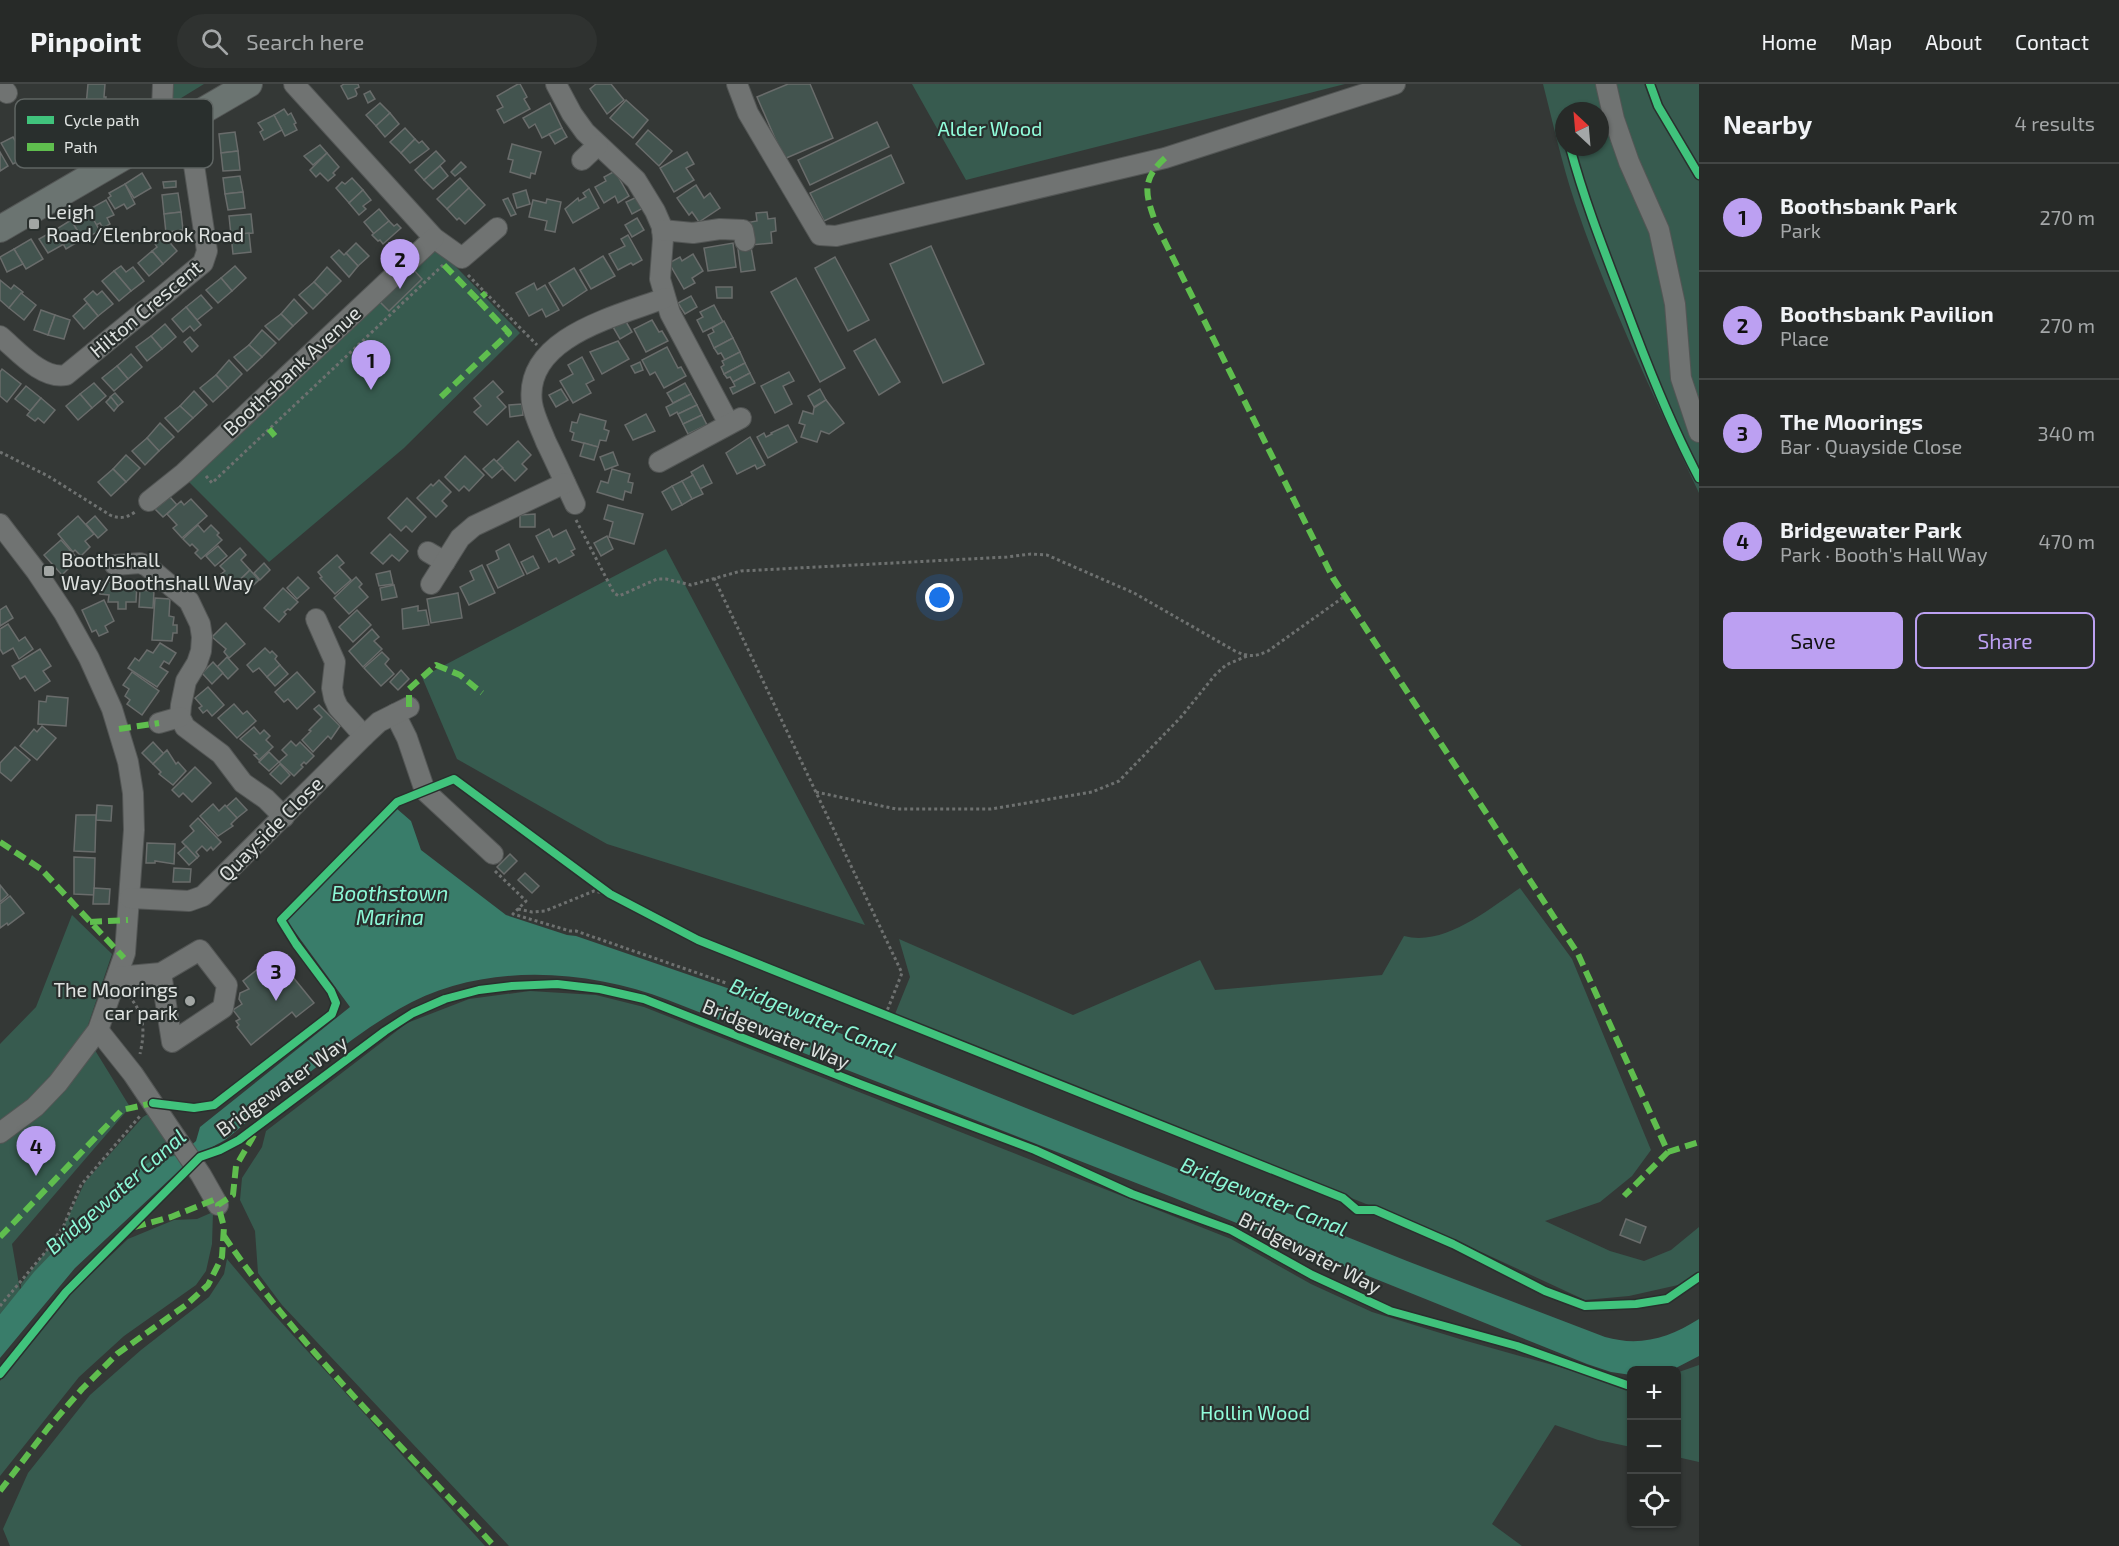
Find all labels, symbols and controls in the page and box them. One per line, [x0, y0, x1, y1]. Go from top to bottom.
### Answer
search box [177, 14, 597, 68]
text: Pinpoint [30, 24, 141, 58]
icon: search [198, 25, 231, 58]
text: Search here [246, 28, 364, 54]
text: Home [1761, 29, 1817, 54]
text: Map [1850, 29, 1892, 54]
text: About [1925, 29, 1982, 54]
text: Contact [2015, 29, 2089, 54]
legend [15, 99, 213, 168]
north arrow [1555, 102, 1609, 156]
text: Nearby [1723, 108, 1812, 139]
text: Cycle path [64, 110, 140, 129]
text: 4 results [2015, 111, 2095, 135]
park label: Alder Wood [937, 116, 1043, 140]
text: Path [64, 137, 98, 156]
text: Boothsbank Park [1780, 192, 1957, 218]
place label: Leigh Road/Elenbrook Road [46, 199, 244, 246]
text: 1 [1738, 205, 1747, 229]
text: 270 m [2039, 205, 2095, 229]
marker: Leigh Road/Elenbrook Road [27, 217, 41, 231]
text: Park [1780, 218, 1821, 242]
pin: 2 [380, 240, 420, 289]
street label: Hilton Crescent [84, 254, 207, 362]
street label: Boothsbank Avenue [218, 300, 365, 440]
text: Boothsbank Pavilion [1780, 300, 1994, 326]
text: 2 [1737, 313, 1748, 337]
text: 270 m [2039, 313, 2095, 337]
text: Place [1780, 326, 1829, 350]
pin: 1 [352, 340, 391, 390]
text: The Moorings [1780, 408, 1923, 434]
text: 3 [1737, 421, 1748, 445]
text: 340 m [2038, 421, 2095, 445]
text: Bar · Quayside Close [1780, 434, 1962, 458]
text: Bridgewater Park [1780, 516, 1962, 542]
text: 4 [1736, 529, 1749, 553]
text: 470 m [2038, 529, 2095, 553]
text: Park · Booth's Hall Way [1780, 542, 1987, 566]
place label: Boothshall Way/Boothshall Way [61, 547, 254, 594]
marker: Boothshall Way/Boothshall Way [42, 564, 56, 578]
your location [925, 583, 954, 612]
button: Save [1723, 612, 1903, 669]
button: Share [1915, 612, 2095, 669]
street label: Quayside Close [213, 771, 327, 885]
water label: Boothstown Marina [332, 880, 448, 929]
pin: 3 [256, 952, 296, 1001]
water label: Bridgewater Canal [726, 972, 901, 1061]
place label: The Moorings car park [53, 977, 178, 1024]
street label: Bridgewater Way [699, 993, 854, 1074]
marker: The Moorings car park [183, 994, 197, 1008]
street label: Bridgewater Way [211, 1029, 352, 1141]
water label: Bridgewater Canal [40, 1123, 190, 1259]
pin: 4 [16, 1126, 56, 1176]
water label: Bridgewater Canal [1177, 1151, 1352, 1240]
street label: Bridgewater Way [1235, 1206, 1386, 1299]
map controls [1627, 1366, 1681, 1528]
button: + [1627, 1366, 1681, 1420]
park label: Hollin Wood [1200, 1400, 1310, 1424]
button: − [1627, 1420, 1681, 1474]
button: locate [1627, 1474, 1681, 1528]

